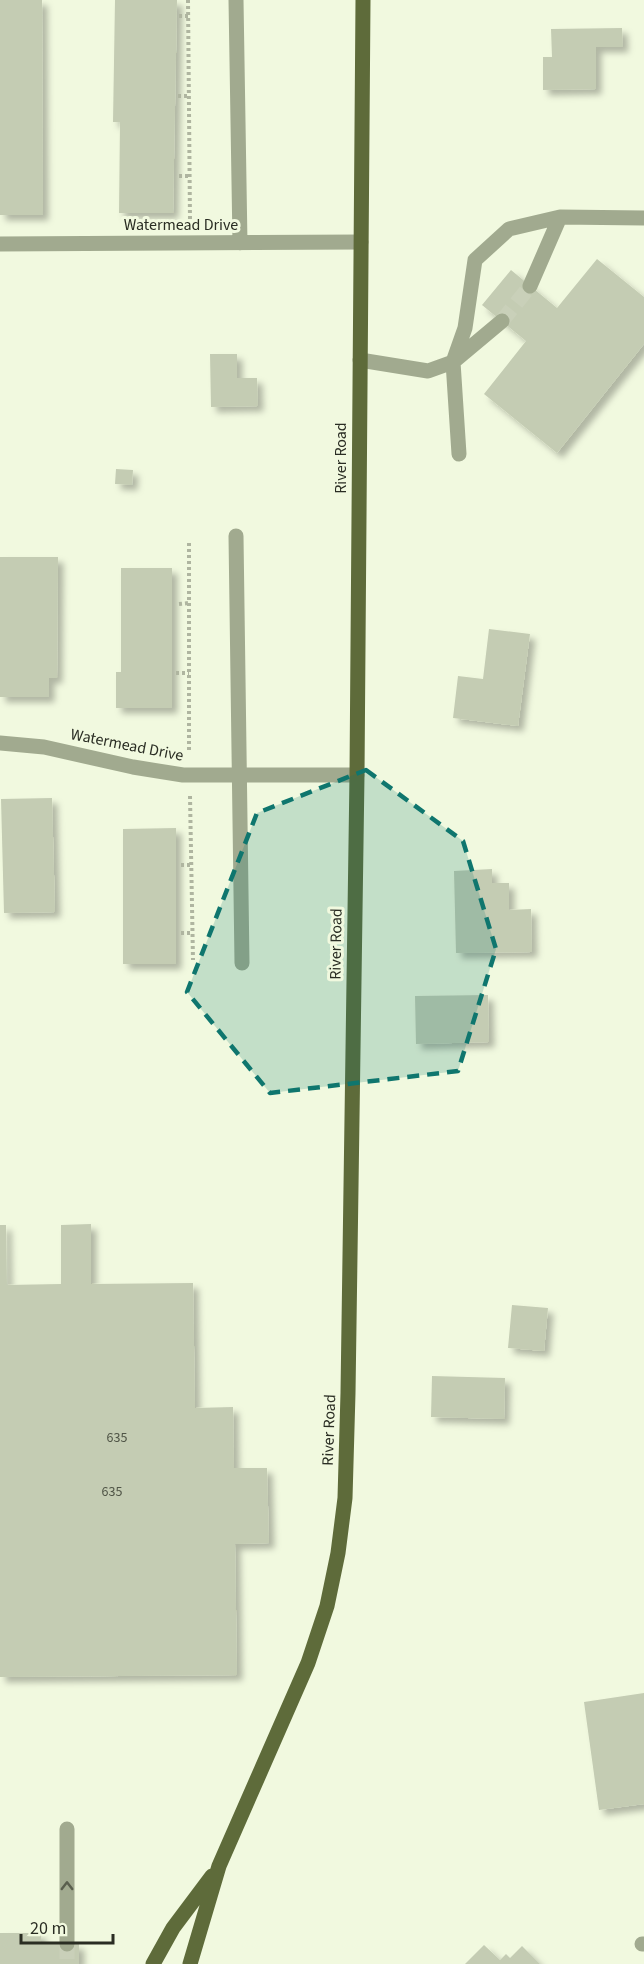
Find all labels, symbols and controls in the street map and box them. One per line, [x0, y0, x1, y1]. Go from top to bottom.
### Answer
street label: Watermead Drive [124, 214, 238, 236]
street label: River Road [330, 422, 352, 494]
street label: Watermead Drive [69, 723, 185, 767]
street label: River Road [324, 908, 348, 980]
street label: River Road [317, 1394, 341, 1466]
house number: 635 [107, 1428, 127, 1448]
house number: 635 [102, 1482, 122, 1502]
one-way arrow [61, 1882, 73, 1891]
scale bar [21, 1907, 112, 1945]
text: 20 m [30, 1916, 66, 1941]

